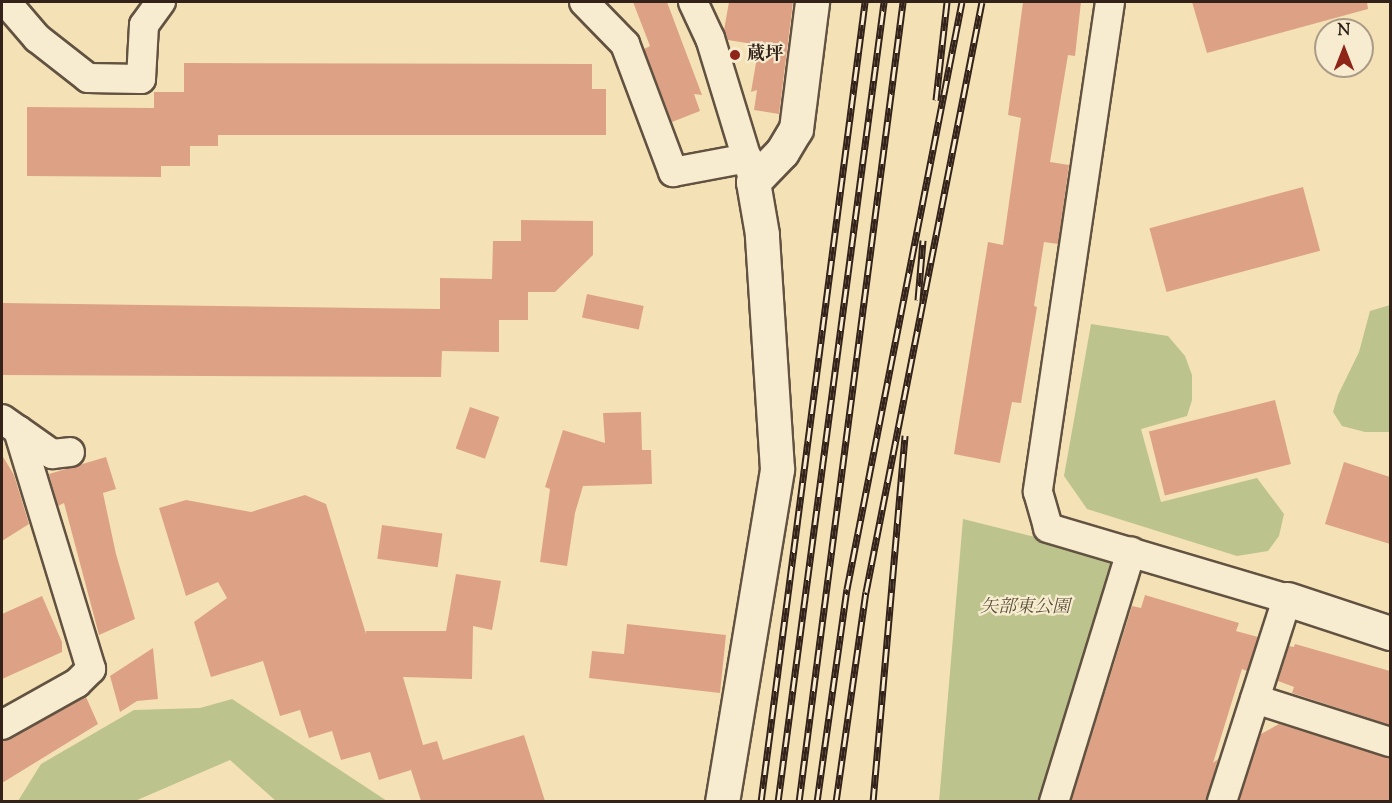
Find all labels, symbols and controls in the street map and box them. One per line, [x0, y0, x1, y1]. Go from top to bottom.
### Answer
north arrow [1314, 18, 1374, 78]
text: N [1338, 20, 1350, 43]
place label: 蔵坪 [747, 44, 783, 66]
marker: 蔵坪 [728, 48, 742, 62]
park label: 矢部東公園 [980, 597, 1070, 619]

